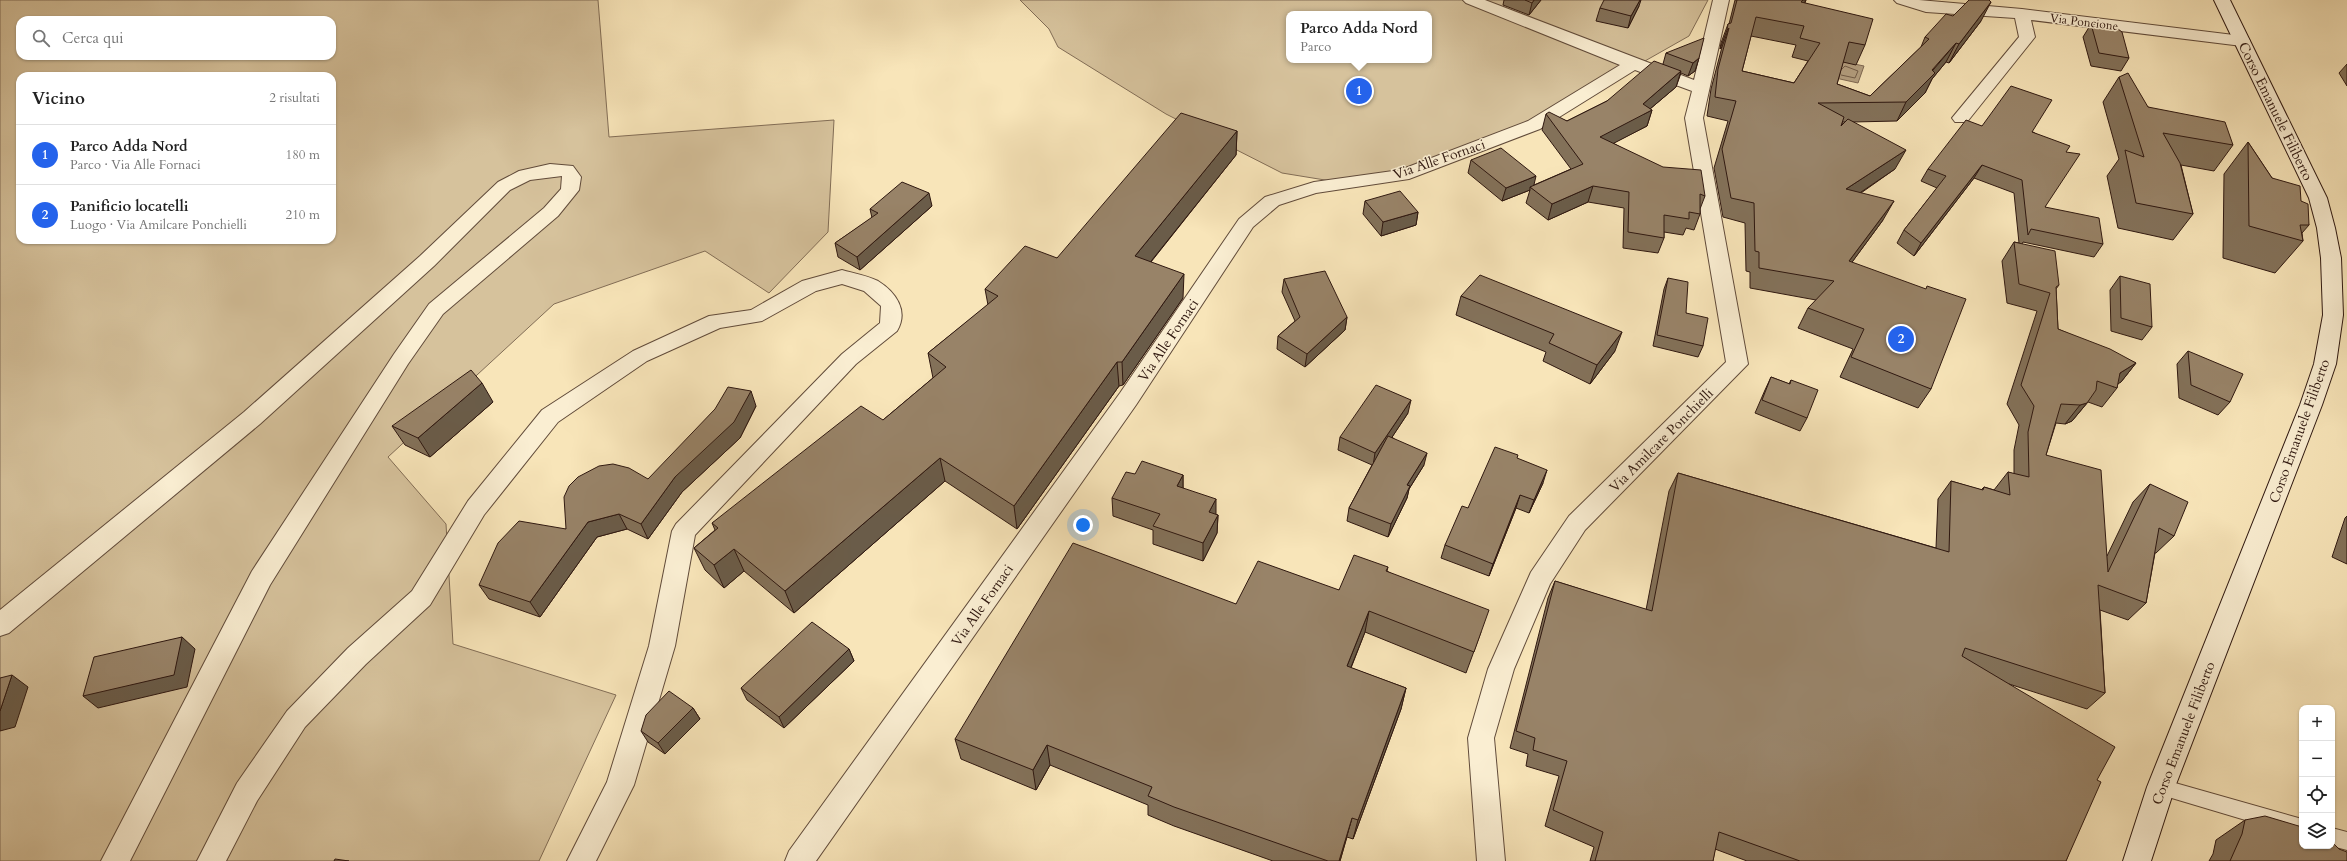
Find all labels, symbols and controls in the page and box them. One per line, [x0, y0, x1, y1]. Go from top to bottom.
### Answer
street label: Via Poncione [2049, 10, 2119, 34]
popup [1286, 11, 1432, 63]
search box [16, 16, 336, 60]
text: Parco Adda Nord [1300, 18, 1418, 38]
icon: search [30, 27, 52, 49]
text: Cerca qui [62, 28, 124, 48]
text: Parco [1300, 38, 1331, 56]
street label: Corso Emanuele Filiberto [2234, 39, 2318, 184]
pin: 1 [1346, 76, 1372, 106]
text: Vicino [32, 87, 85, 110]
text: 2 risultati [269, 89, 320, 107]
street label: Via Alle Fornaci [1391, 135, 1488, 184]
text: Parco Adda Nord [70, 136, 187, 156]
text: 1 [42, 146, 48, 164]
text: 180 m [286, 146, 320, 164]
text: Parco · Via Alle Fornaci [70, 156, 201, 174]
text: Panificio locatelli [70, 196, 189, 216]
text: 2 [42, 206, 48, 224]
text: 210 m [286, 206, 320, 224]
text: Luogo · Via Amilcare Ponchielli [70, 216, 247, 234]
street label: Via Alle Fornaci [1134, 295, 1203, 385]
pin: 2 [1888, 324, 1914, 354]
street label: Corso Emanuele Filiberto [2265, 356, 2335, 506]
street label: Via Amilcare Ponchielli [1605, 384, 1718, 497]
your location [1073, 515, 1093, 535]
street label: Via Alle Fornaci [947, 560, 1018, 650]
street label: Corso Emanuele Filiberto [2147, 658, 2220, 808]
map controls [2299, 705, 2335, 849]
button: + [2299, 705, 2335, 741]
button: − [2299, 741, 2335, 777]
button: locate [2299, 777, 2335, 813]
button: layers [2299, 813, 2335, 849]

